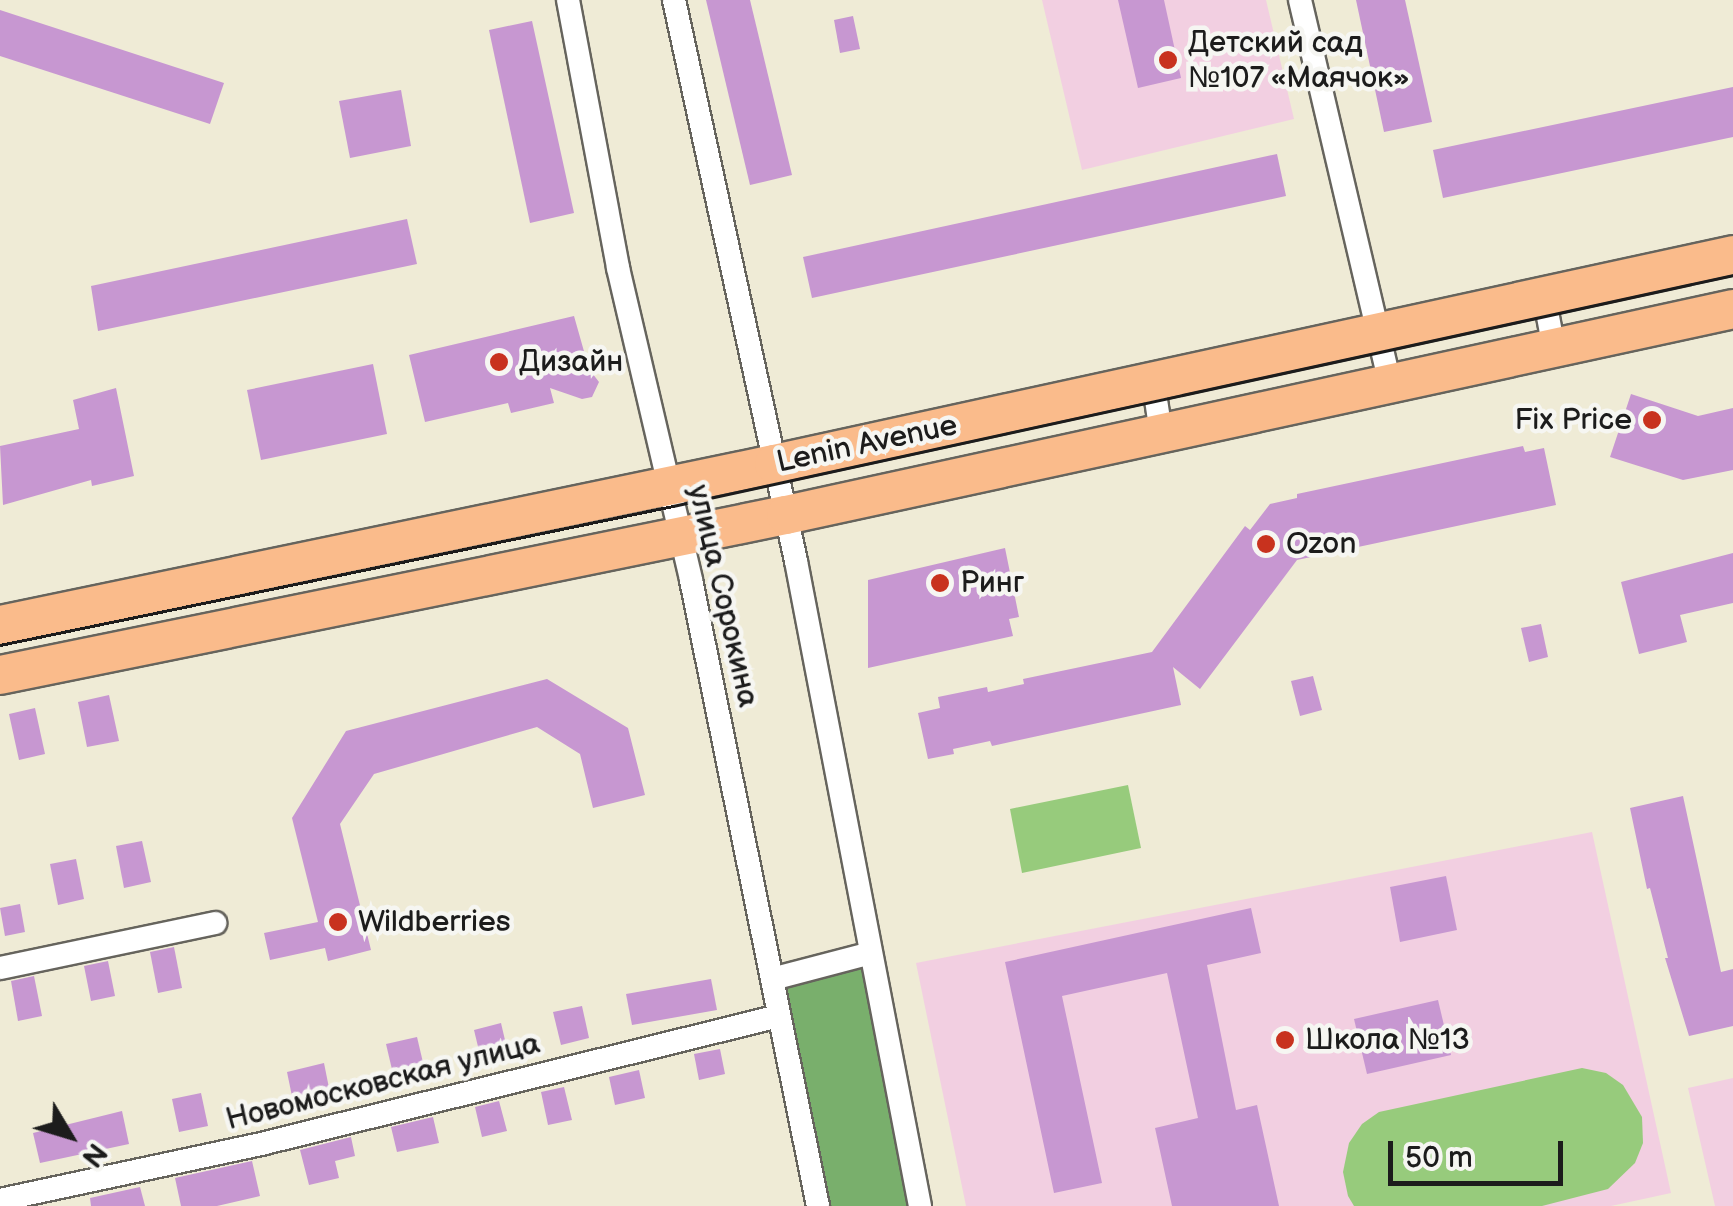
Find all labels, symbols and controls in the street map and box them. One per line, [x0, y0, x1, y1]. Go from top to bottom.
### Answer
place label: Детский сад №107 «Маячок» [1188, 25, 1411, 96]
marker: Детский сад №107 «Маячок» [1157, 49, 1179, 71]
place label: Дизайн [519, 344, 623, 380]
marker: Дизайн [488, 351, 510, 373]
place label: Fix Price [1514, 402, 1632, 438]
street label: Lenin Avenue [773, 407, 961, 481]
marker: Fix Price [1641, 409, 1663, 431]
street label: улица Сорокина [680, 481, 766, 711]
place label: Ozon [1286, 526, 1356, 562]
marker: Ozon [1255, 533, 1277, 555]
place label: Ринг [960, 565, 1024, 601]
marker: Ринг [929, 572, 951, 594]
place label: Wildberries [358, 904, 511, 940]
marker: Wildberries [327, 911, 349, 933]
place label: Школа №13 [1305, 1022, 1470, 1058]
street label: Новомосковская улица [222, 1026, 544, 1138]
marker: Школа №13 [1274, 1029, 1296, 1051]
north arrow [20, 1086, 120, 1186]
scale bar [1393, 1121, 1568, 1183]
text: N [75, 1136, 114, 1173]
text: 50 m [1405, 1140, 1473, 1176]

